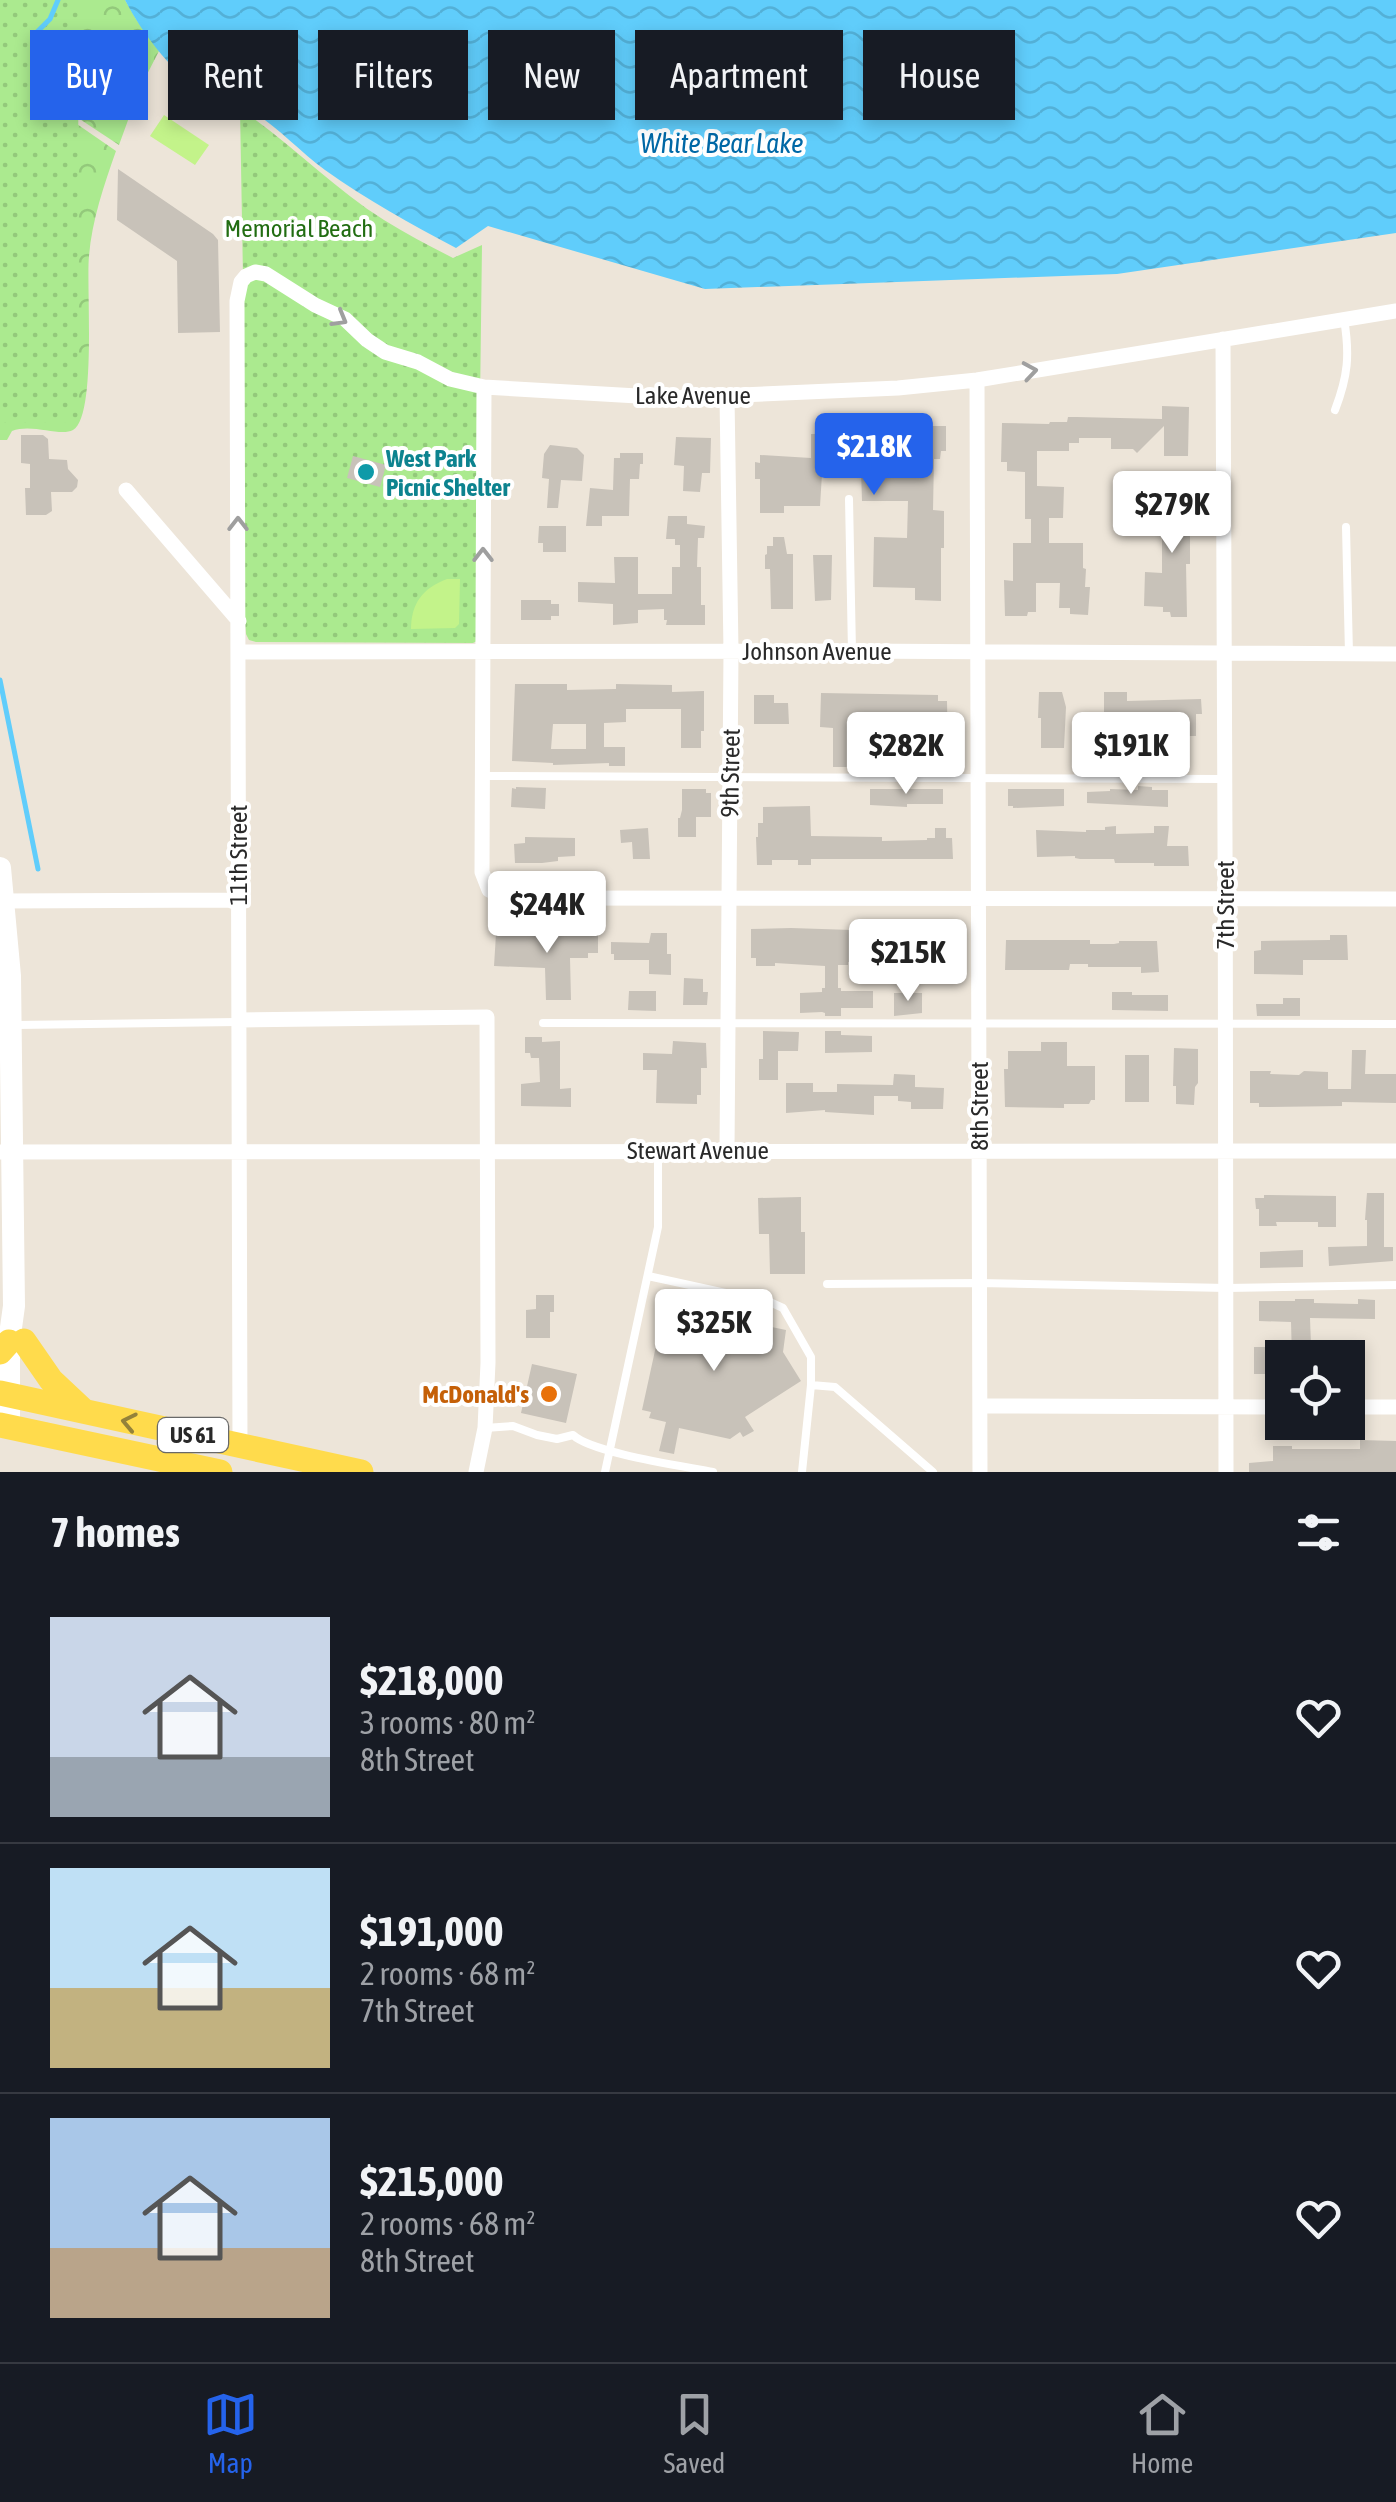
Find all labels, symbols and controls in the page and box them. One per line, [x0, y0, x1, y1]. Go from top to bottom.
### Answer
chip: Buy [30, 30, 148, 120]
chip: Rent [168, 30, 298, 120]
chip: Filters [318, 30, 468, 120]
chip: New [488, 30, 615, 120]
chip: Apartment [635, 30, 843, 120]
chip: House [863, 30, 1015, 120]
water label: White Bear Lake [640, 127, 804, 159]
park label: Memorial Beach [225, 214, 373, 242]
one-way arrow [329, 306, 347, 326]
one-way arrow [1021, 361, 1038, 382]
street label: Lake Avenue [635, 381, 751, 409]
pin: $218K [804, 413, 944, 498]
text: $218K [837, 427, 911, 464]
place label: West Park Picnic Shelter [385, 444, 510, 501]
marker: West Park Picnic Shelter [355, 461, 377, 483]
pin: $279K [1102, 471, 1242, 556]
text: $279K [1135, 485, 1209, 522]
one-way arrow [227, 515, 249, 530]
one-way arrow [472, 547, 494, 562]
street label: Johnson Avenue [742, 637, 892, 665]
pin: $282K [836, 712, 976, 797]
pin: $191K [1061, 712, 1201, 797]
text: $282K [869, 726, 943, 763]
text: $191K [1094, 726, 1168, 763]
street label: 9th Street [715, 728, 745, 818]
street label: 11th Street [224, 804, 252, 906]
street label: 7th Street [1211, 860, 1239, 950]
pin: $244K [477, 871, 617, 956]
text: $244K [510, 885, 584, 922]
pin: $215K [838, 919, 978, 1004]
text: $215K [871, 933, 945, 970]
street label: 8th Street [965, 1061, 993, 1151]
street label: Stewart Avenue [627, 1136, 769, 1164]
pin: $325K [644, 1289, 784, 1374]
text: $325K [677, 1303, 751, 1340]
map controls [1265, 1340, 1365, 1440]
button: locate [1265, 1340, 1365, 1440]
place label: McDonald's [422, 1380, 529, 1408]
marker: McDonald's [538, 1383, 560, 1405]
one-way arrow [121, 1412, 138, 1433]
road number: US 61 [158, 1418, 228, 1452]
icon: filters [1291, 1505, 1346, 1560]
text: 7 homes [50, 1508, 180, 1556]
text: $218,000 [360, 1656, 504, 1704]
icon: home [130, 1657, 250, 1777]
icon: heart [1291, 1690, 1346, 1745]
text: 3 rooms · 80 m² [360, 1704, 535, 1741]
text: 8th Street [360, 1741, 474, 1778]
text: $191,000 [360, 1907, 504, 1955]
icon: home [130, 1908, 250, 2028]
icon: heart [1291, 1941, 1346, 1996]
text: 2 rooms · 68 m² [360, 1955, 535, 1992]
text: 7th Street [360, 1992, 474, 2029]
text: $215,000 [360, 2157, 504, 2205]
icon: home [130, 2158, 250, 2278]
icon: heart [1291, 2191, 1346, 2246]
text: 2 rooms · 68 m² [360, 2205, 535, 2242]
text: 8th Street [360, 2242, 474, 2279]
tab: Map [203, 2387, 258, 2479]
tab: Saved [663, 2387, 725, 2479]
tab: Home [1131, 2387, 1193, 2479]

